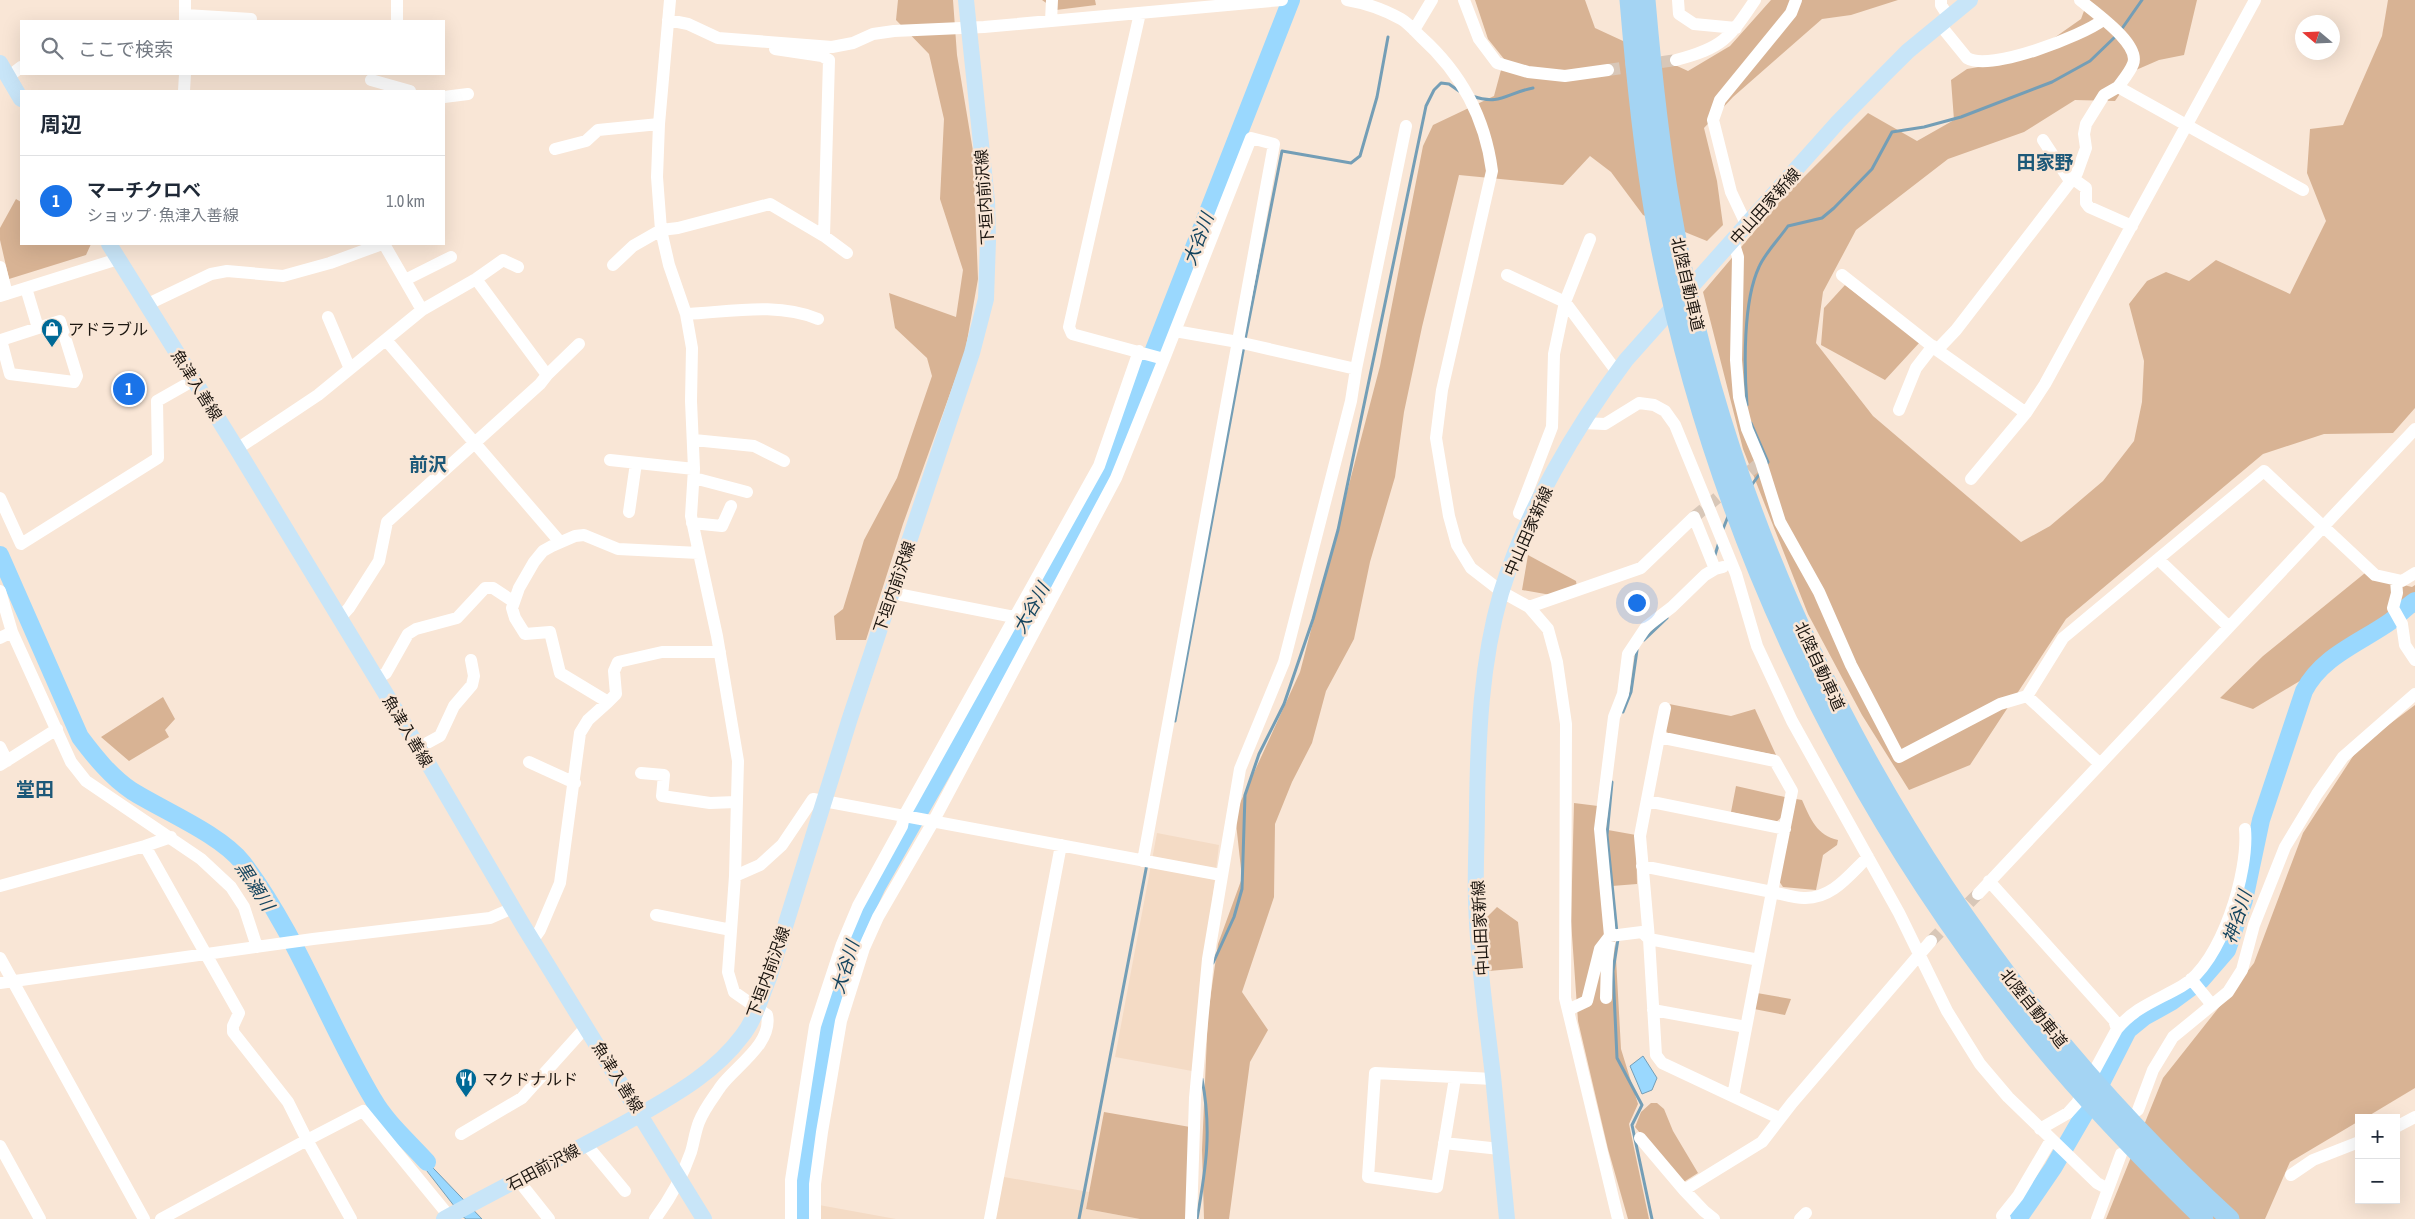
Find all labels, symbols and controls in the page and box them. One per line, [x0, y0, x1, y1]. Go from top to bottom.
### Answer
north arrow [2295, 15, 2340, 60]
search box [20, 20, 445, 75]
icon: search [38, 34, 66, 62]
text: ここで検索 [78, 38, 173, 60]
text: 周辺 [40, 112, 82, 136]
street label: 下垣内前沢線 [972, 148, 996, 246]
district label: 田家野 [2016, 151, 2074, 173]
street label: 中山田家新線 [1726, 164, 1804, 248]
text: マーチクロベ [87, 179, 201, 201]
text: 1 [52, 192, 60, 210]
text: 1.0 km [386, 192, 425, 210]
text: ショップ · 魚津入善線 [87, 206, 239, 224]
water label: 大谷川 [1179, 208, 1218, 268]
street label: 北陸自動車道 [1668, 235, 1708, 333]
shop icon: アドラブル [40, 317, 64, 348]
place label: アドラブル [68, 320, 148, 338]
street label: 魚津入善線 [168, 346, 226, 424]
pin: 1 [113, 370, 145, 408]
district label: 前沢 [409, 453, 447, 475]
street label: 中山田家新線 [1500, 483, 1556, 579]
street label: 下垣内前沢線 [870, 539, 918, 635]
water label: 大谷川 [1009, 578, 1054, 637]
your location [1624, 590, 1650, 616]
street label: 北陸自動車道 [1792, 619, 1848, 713]
street label: 魚津入善線 [380, 692, 436, 770]
district label: 堂田 [16, 778, 54, 800]
water label: 黒瀬川 [231, 858, 280, 916]
street label: 中山田家新線 [1468, 880, 1492, 976]
water label: 神谷川 [2219, 886, 2256, 946]
street label: 下垣内前沢線 [743, 924, 793, 1020]
water label: 大谷川 [827, 936, 864, 996]
street label: 北陸自動車道 [1997, 965, 2071, 1051]
street label: 魚津入善線 [589, 1038, 647, 1116]
restaurant icon: マクドナルド [454, 1067, 478, 1098]
place label: マクドナルド [482, 1070, 578, 1088]
map controls [2355, 1114, 2400, 1204]
button: + [2355, 1114, 2400, 1159]
street label: 石田前沢線 [503, 1140, 583, 1194]
button: − [2355, 1159, 2400, 1204]

